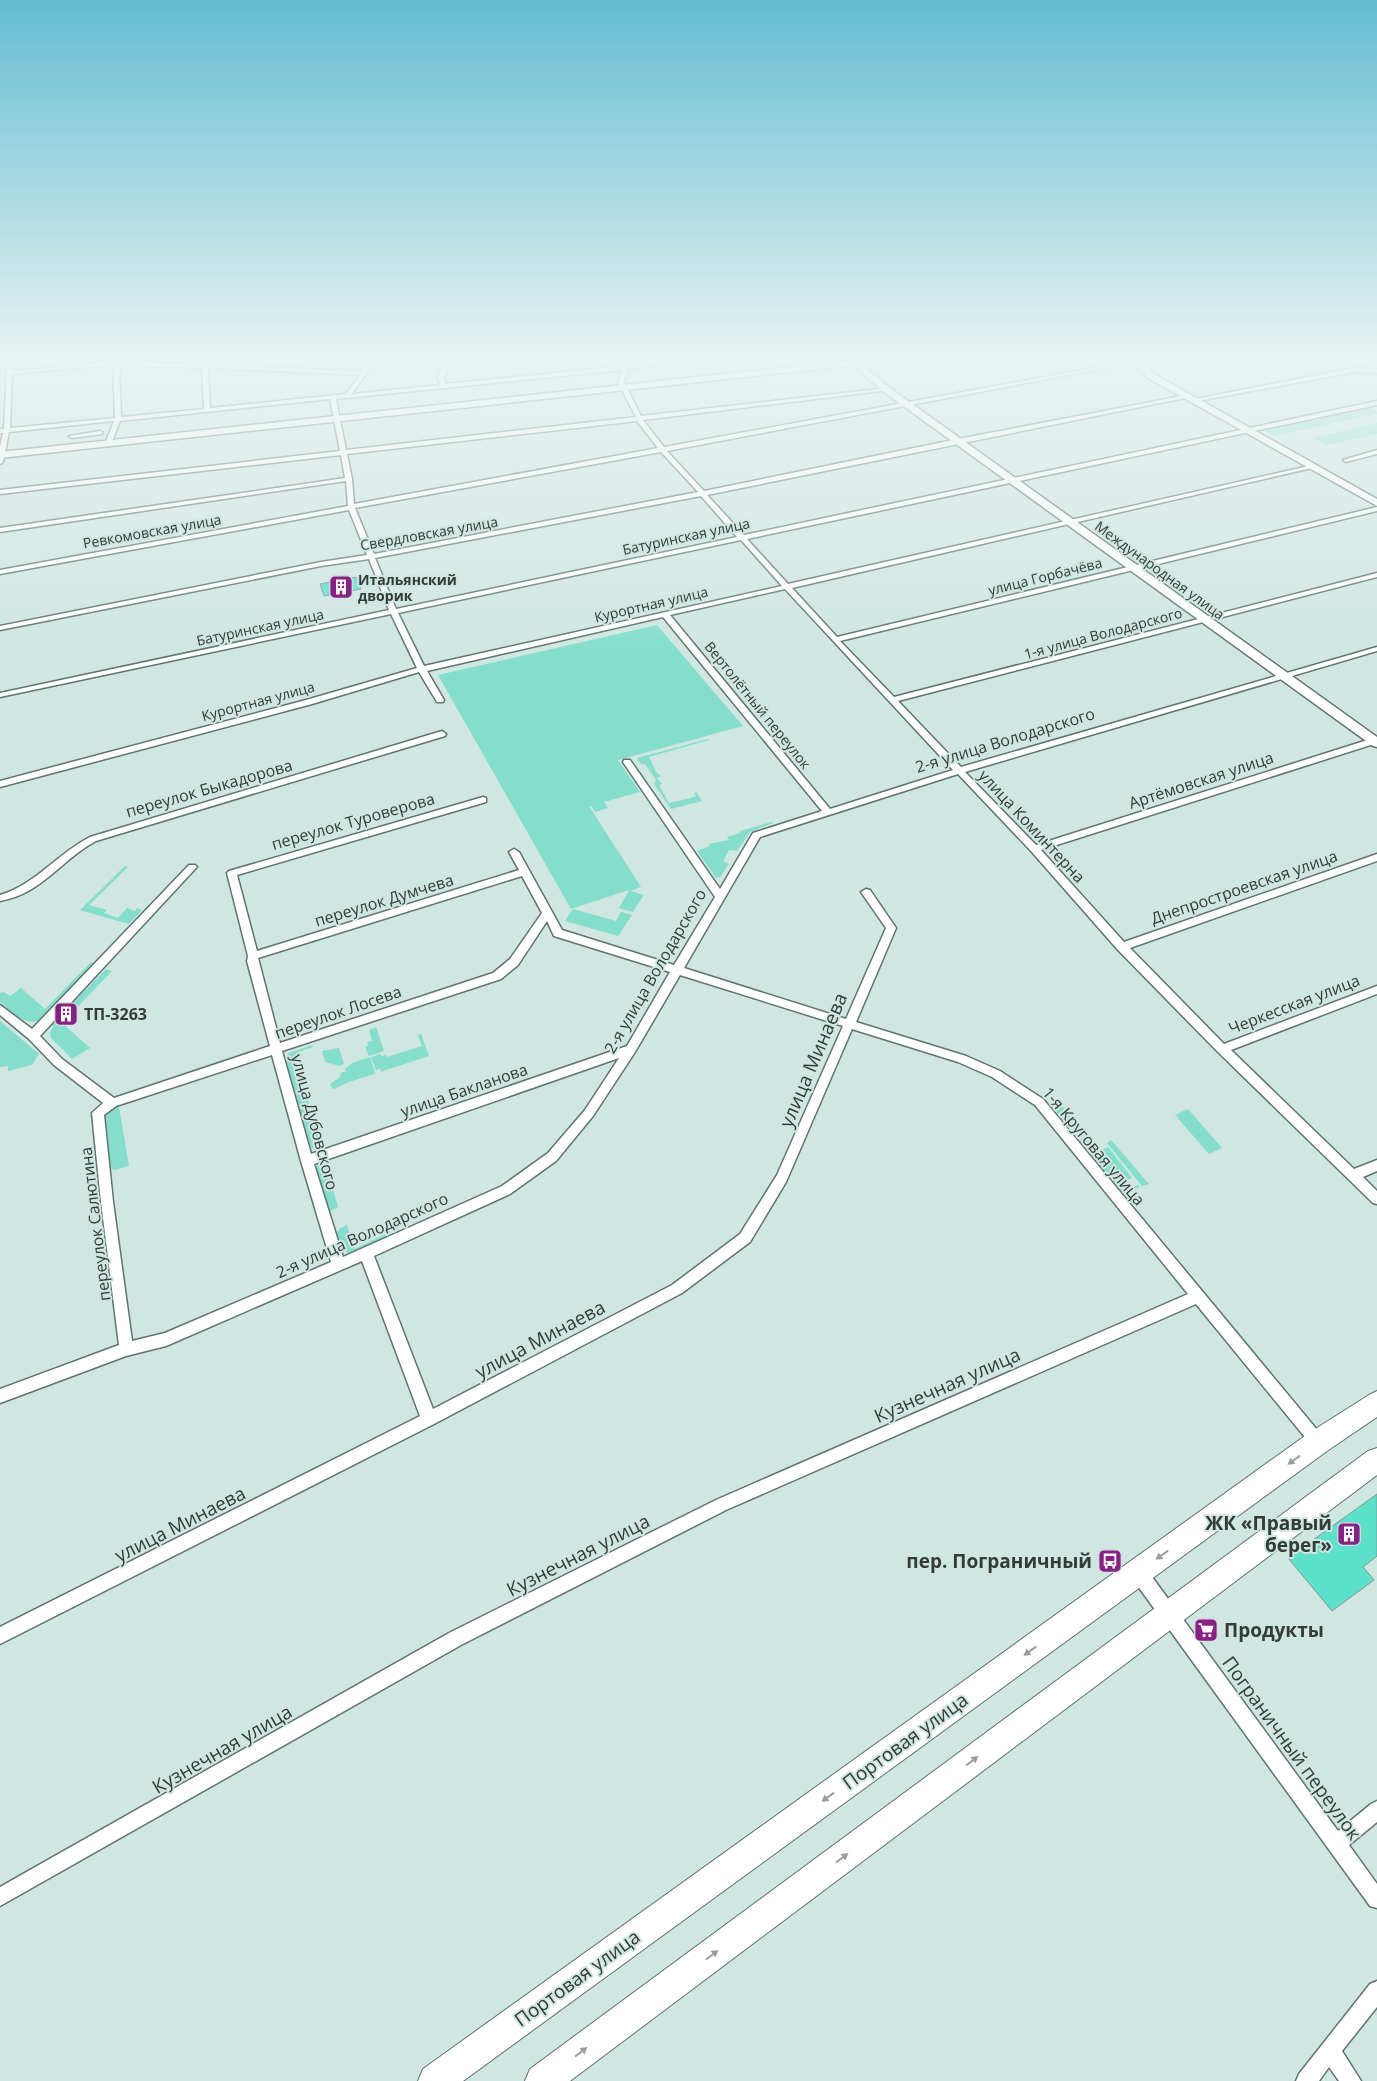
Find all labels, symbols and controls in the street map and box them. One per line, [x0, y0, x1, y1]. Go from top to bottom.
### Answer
street label: Ревкомовская улица [81, 509, 223, 553]
street label: Свердловская улица [359, 512, 499, 554]
street label: Батуринская улица [621, 513, 751, 559]
street label: Международная улица [1091, 516, 1229, 624]
street label: улица Горбачёва [986, 553, 1104, 599]
place label: Итальянский дворик [358, 570, 457, 605]
building icon: Итальянский дворик [328, 574, 354, 600]
street label: Курортная улица [592, 582, 710, 626]
street label: 1-я улица Володарского [1022, 603, 1184, 663]
street label: Батуринская улица [195, 604, 325, 650]
street label: Вертолётный переулок [701, 637, 816, 773]
street label: Курортная улица [199, 677, 317, 725]
street label: 2-я улица Володарского [913, 702, 1097, 778]
street label: Артёмовская улица [1126, 746, 1276, 814]
street label: переулок Быкадорова [123, 754, 295, 822]
street label: улица Коминтерна [974, 765, 1090, 887]
street label: переулок Туроверова [269, 787, 437, 855]
street label: Днепростроевская улица [1148, 845, 1340, 929]
street label: переулок Думчева [312, 868, 456, 932]
street label: 2-я улица Володарского [599, 885, 711, 1057]
street label: Черкесская улица [1225, 969, 1363, 1039]
street label: переулок Лосева [272, 980, 404, 1044]
street label: улица Минаева [773, 989, 853, 1131]
building icon: ТП-3263 [53, 1001, 79, 1027]
place label: ТП-3263 [84, 1003, 147, 1025]
street label: улица Дубовского [286, 1052, 344, 1192]
street label: улица Бакланова [397, 1058, 531, 1122]
street label: 1-я Круговая улица [1038, 1082, 1150, 1210]
street label: переулок Салютина [75, 1146, 115, 1302]
street label: 2-я улица Володарского [272, 1187, 452, 1283]
street label: улица Минаева [470, 1294, 610, 1384]
street label: Кузнечная улица [870, 1341, 1024, 1429]
one-way arrow [1287, 1455, 1300, 1465]
street label: улица Минаева [110, 1480, 250, 1568]
street label: Кузнечная улица [502, 1508, 654, 1602]
place label: ЖК «Правый берег» [1205, 1510, 1332, 1558]
building icon: ЖК «Правый берег» [1336, 1521, 1362, 1547]
place label: пер. Пограничный [906, 1548, 1092, 1574]
bus stop icon: пер. Пограничный [1097, 1548, 1123, 1574]
one-way arrow [1155, 1550, 1169, 1560]
supermarket icon: Продукты [1193, 1617, 1219, 1643]
place label: Продукты [1224, 1617, 1324, 1643]
one-way arrow [1024, 1645, 1037, 1656]
street label: Пограничный переулок [1216, 1651, 1368, 1845]
street label: Портовая улица [837, 1687, 973, 1795]
street label: Кузнечная улица [147, 1698, 297, 1800]
one-way arrow [965, 1756, 979, 1766]
one-way arrow [821, 1792, 835, 1802]
one-way arrow [835, 1853, 849, 1863]
street label: Портовая улица [509, 1924, 645, 2032]
one-way arrow [705, 1950, 719, 1960]
one-way arrow [574, 2047, 588, 2057]

